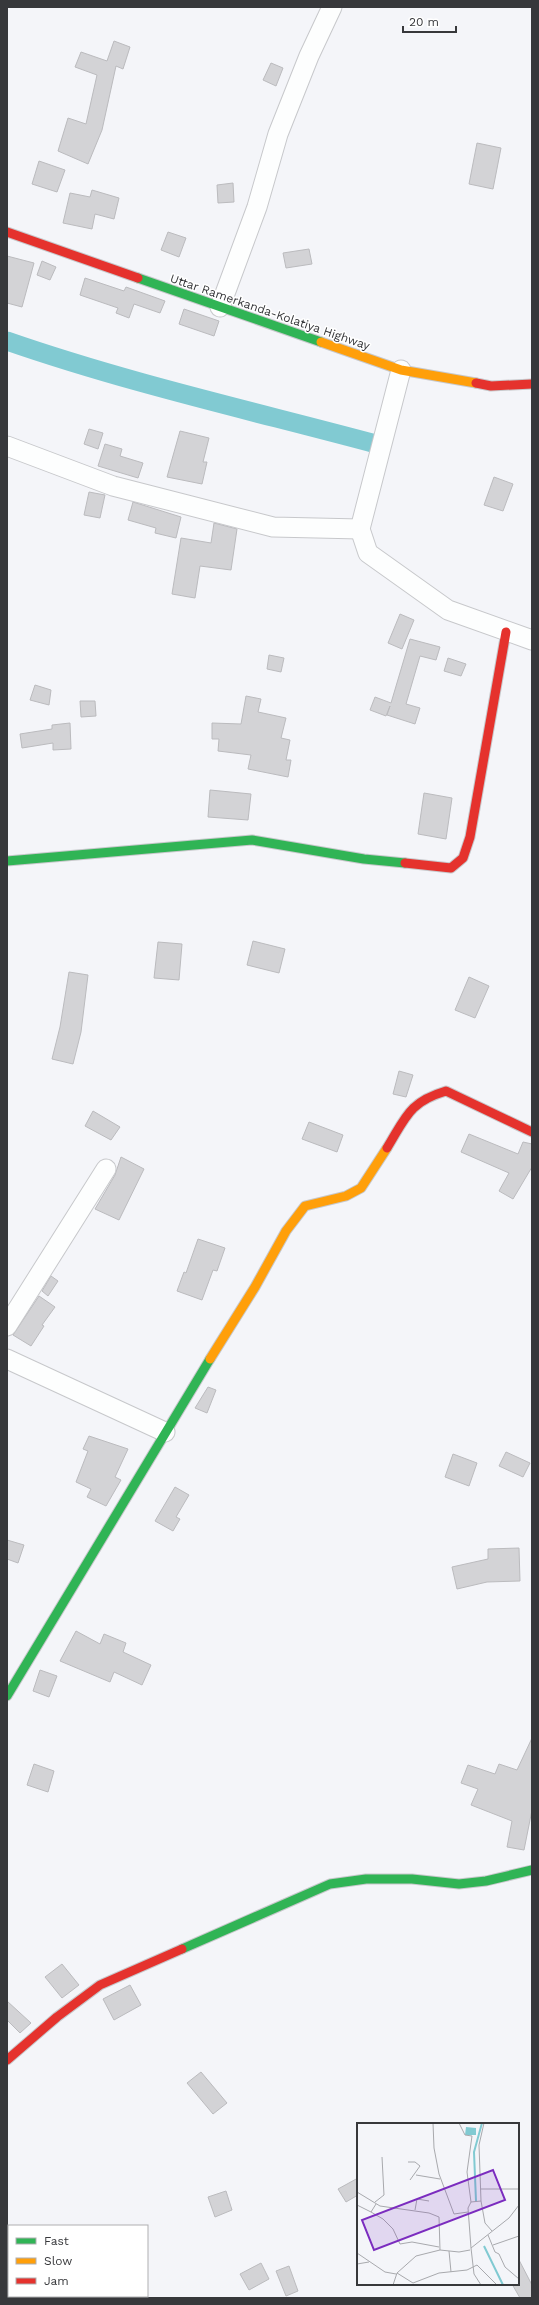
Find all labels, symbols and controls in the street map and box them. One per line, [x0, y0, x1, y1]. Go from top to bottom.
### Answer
scale bar [403, 8, 456, 34]
text: 20 m [409, 15, 439, 29]
street label: Uttar Ramerkanda-Kolatiya Highway [168, 271, 372, 353]
inset map [357, 2123, 519, 2285]
legend [8, 2225, 148, 2297]
text: Fast [44, 2234, 69, 2248]
text: Slow [44, 2254, 72, 2268]
text: Jam [44, 2274, 69, 2288]

